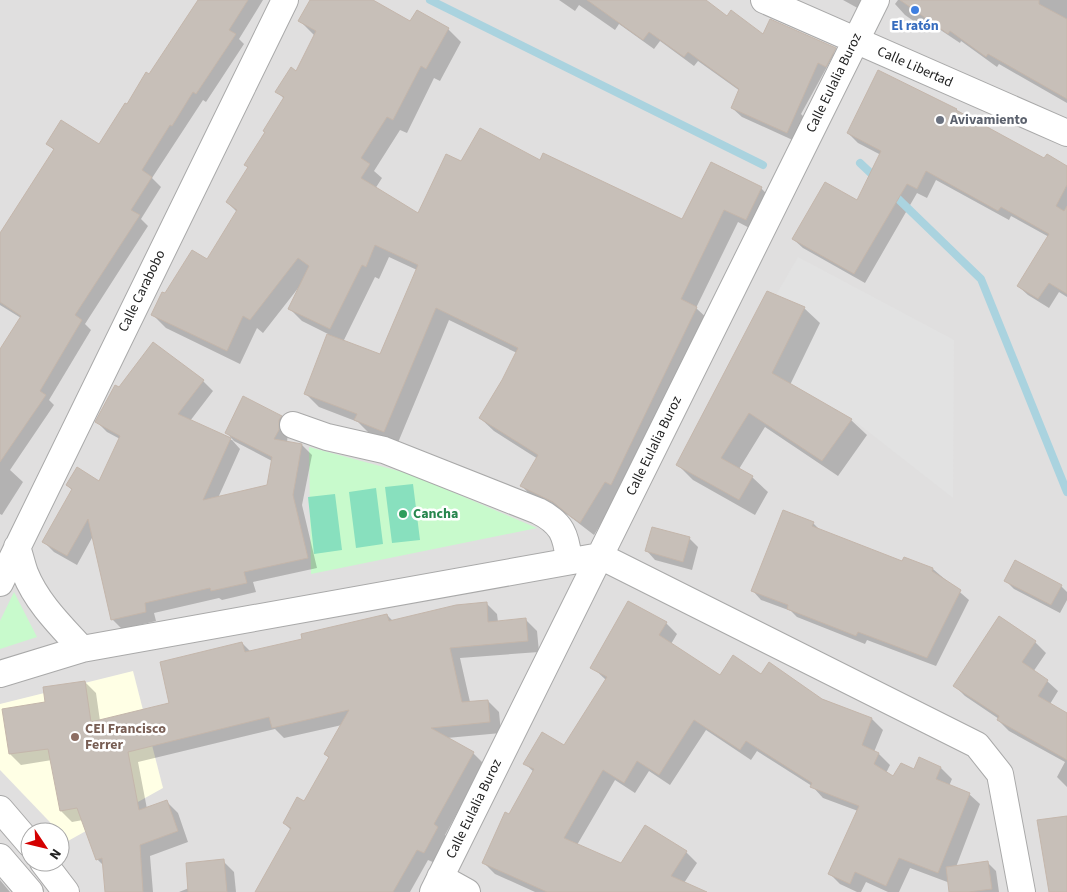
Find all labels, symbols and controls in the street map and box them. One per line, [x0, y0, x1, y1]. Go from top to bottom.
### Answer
marker: El ratón [909, 4, 921, 16]
place label: El ratón [891, 16, 939, 36]
street label: Calle Eulalia Buroz [801, 30, 867, 136]
street label: Calle Libertad [874, 41, 956, 93]
place label: Avivamiento [949, 110, 1028, 130]
marker: Avivamiento [934, 114, 946, 126]
street label: Calle Carabobo [113, 247, 171, 335]
street label: Calle Eulalia Buroz [621, 393, 687, 499]
place label: Cancha [413, 504, 458, 524]
marker: Cancha [397, 508, 409, 520]
place label: CEI Francisco Ferrer [85, 719, 166, 755]
marker: CEI Francisco Ferrer [69, 731, 81, 743]
street label: Calle Eulalia Buroz [441, 756, 507, 862]
north arrow [20, 822, 70, 872]
text: N [44, 844, 66, 863]

